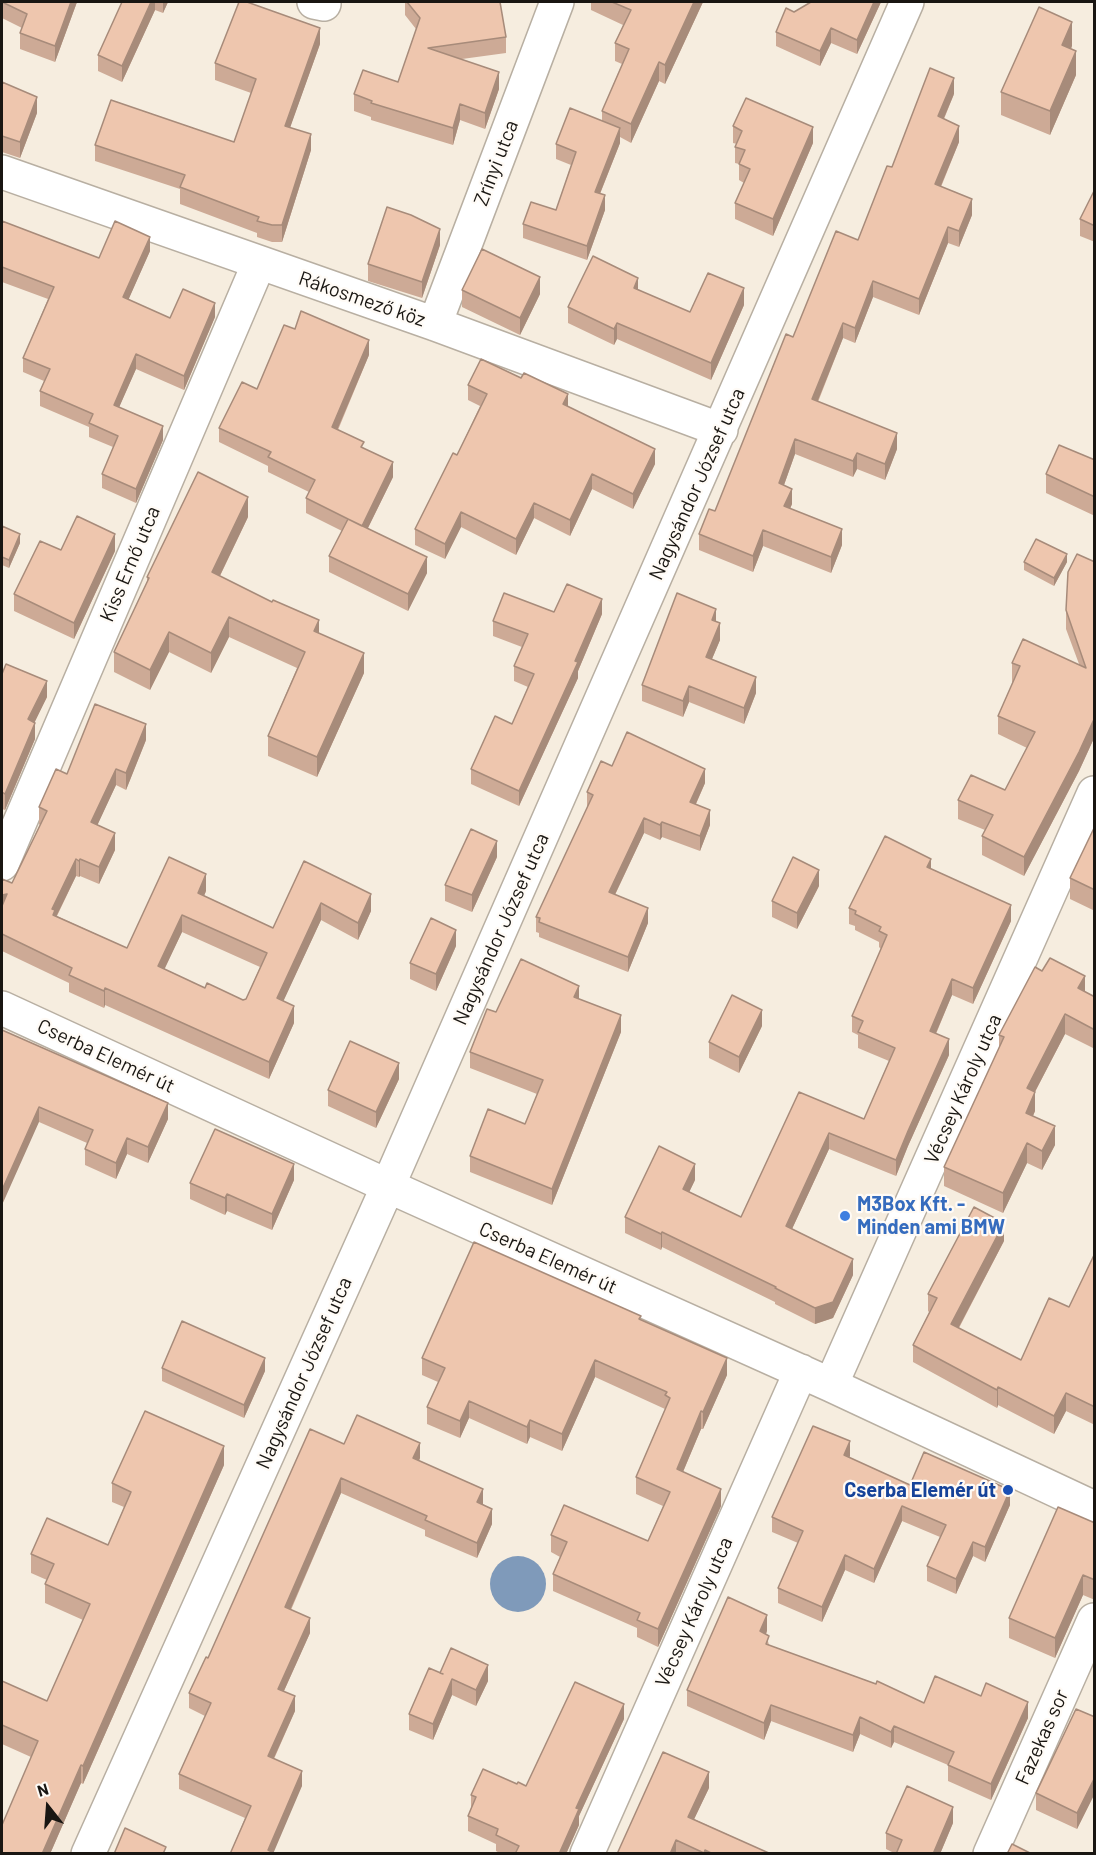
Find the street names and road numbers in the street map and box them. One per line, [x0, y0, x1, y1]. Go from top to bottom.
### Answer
street label: Zrínyi utca [469, 117, 523, 209]
street label: Rákosmező köz [295, 266, 429, 332]
street label: Nagysándor József utca [644, 384, 750, 584]
street label: Kiss Ernő utca [95, 503, 165, 625]
street label: Nagysándor József utca [448, 829, 554, 1029]
street label: Vécsey Károly utca [919, 1010, 1007, 1168]
street label: Cserba Elemér út [34, 1014, 178, 1098]
street label: Cserba Elemér út [475, 1217, 621, 1299]
street label: Nagysándor József utca [251, 1273, 357, 1473]
street label: Vécsey Károly utca [650, 1533, 738, 1691]
street label: Fazekas sor [1010, 1686, 1074, 1788]

